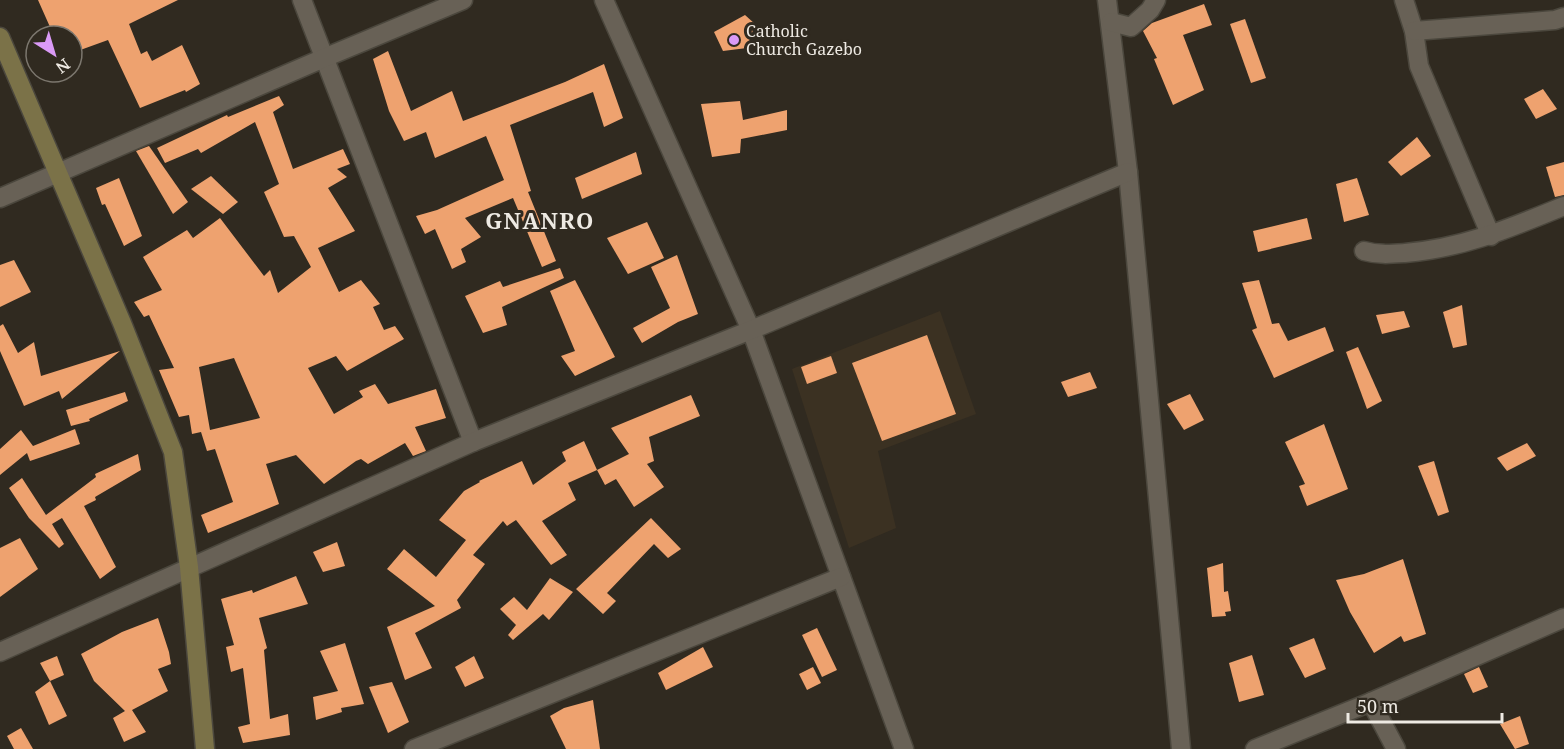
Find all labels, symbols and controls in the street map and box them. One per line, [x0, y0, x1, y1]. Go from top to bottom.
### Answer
place label: Catholic Church Gazebo [746, 20, 862, 60]
north arrow [24, 24, 84, 84]
marker: Catholic Church Gazebo [727, 33, 741, 47]
text: N [51, 53, 75, 79]
district label: GNANRO [485, 205, 595, 235]
scale bar [1348, 686, 1502, 724]
text: 50 m [1357, 694, 1399, 718]

